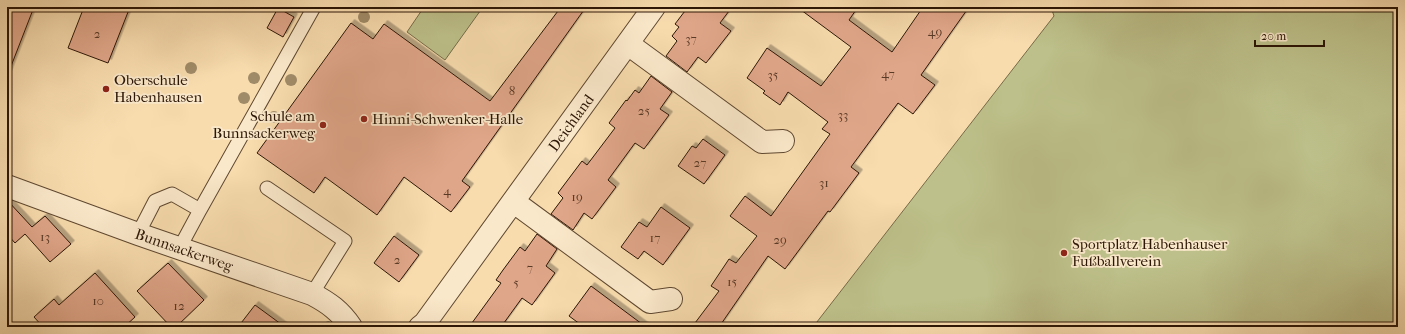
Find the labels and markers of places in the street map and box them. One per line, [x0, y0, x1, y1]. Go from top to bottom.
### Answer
place label: Oberschule Habenhausen [114, 71, 203, 106]
marker: Oberschule Habenhausen [101, 84, 111, 94]
place label: Schule am Bunnsackerweg [213, 107, 316, 142]
place label: Hinni-Schwenker-Halle [372, 110, 524, 128]
marker: Hinni-Schwenker-Halle [359, 114, 369, 124]
marker: Schule am Bunnsackerweg [318, 120, 328, 130]
place label: Sportplatz Habenhauser Fußballverein [1072, 235, 1228, 270]
marker: Sportplatz Habenhauser Fußballverein [1059, 248, 1069, 258]

